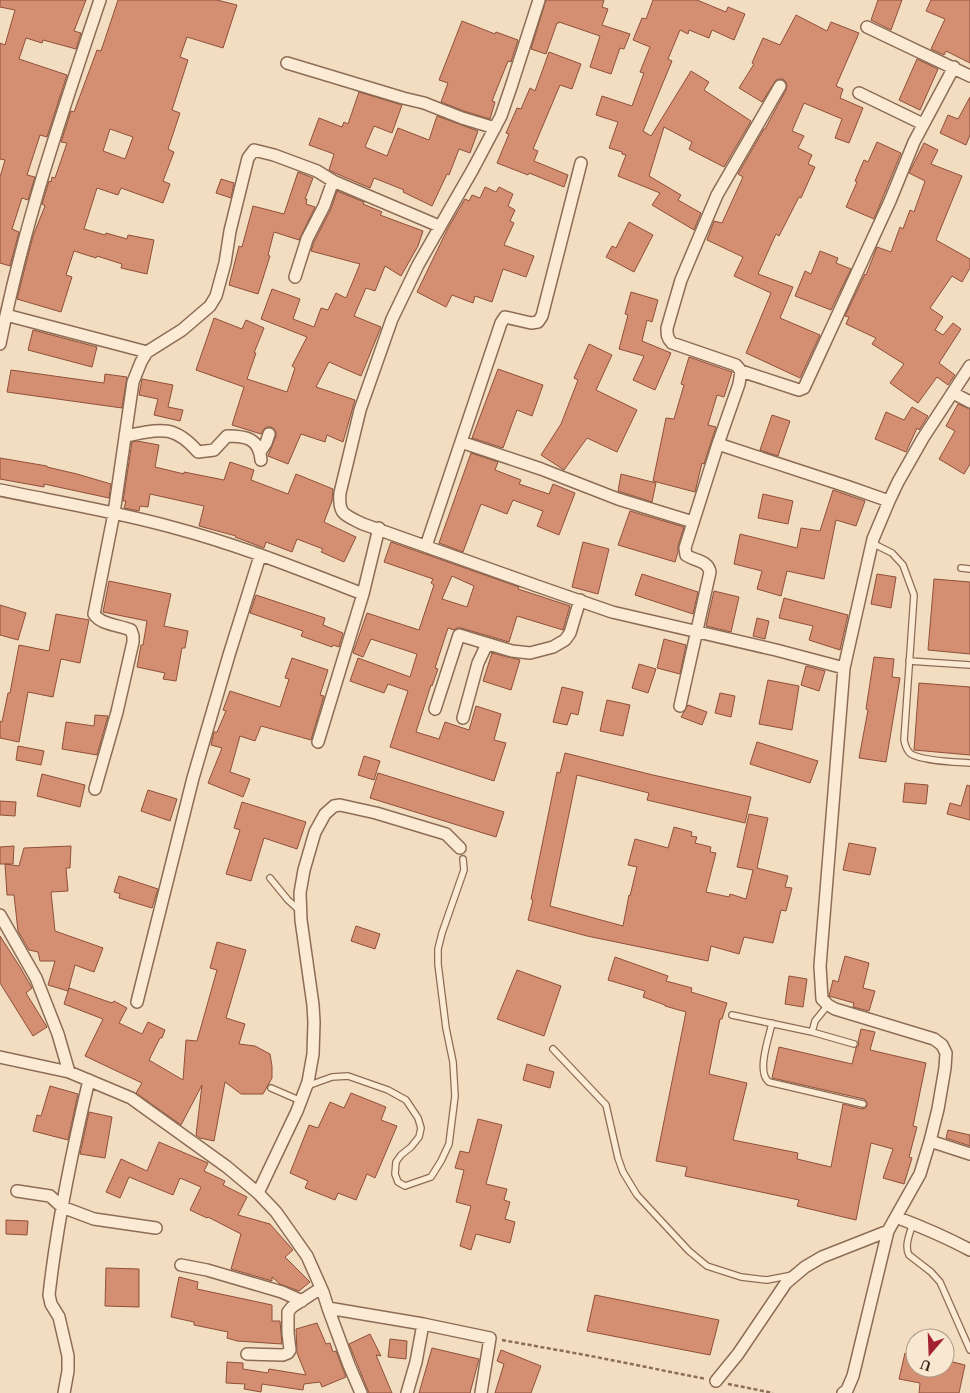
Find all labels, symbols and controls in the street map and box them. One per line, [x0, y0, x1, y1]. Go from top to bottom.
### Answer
north arrow [905, 1328, 955, 1378]
text: U [918, 1355, 933, 1376]

